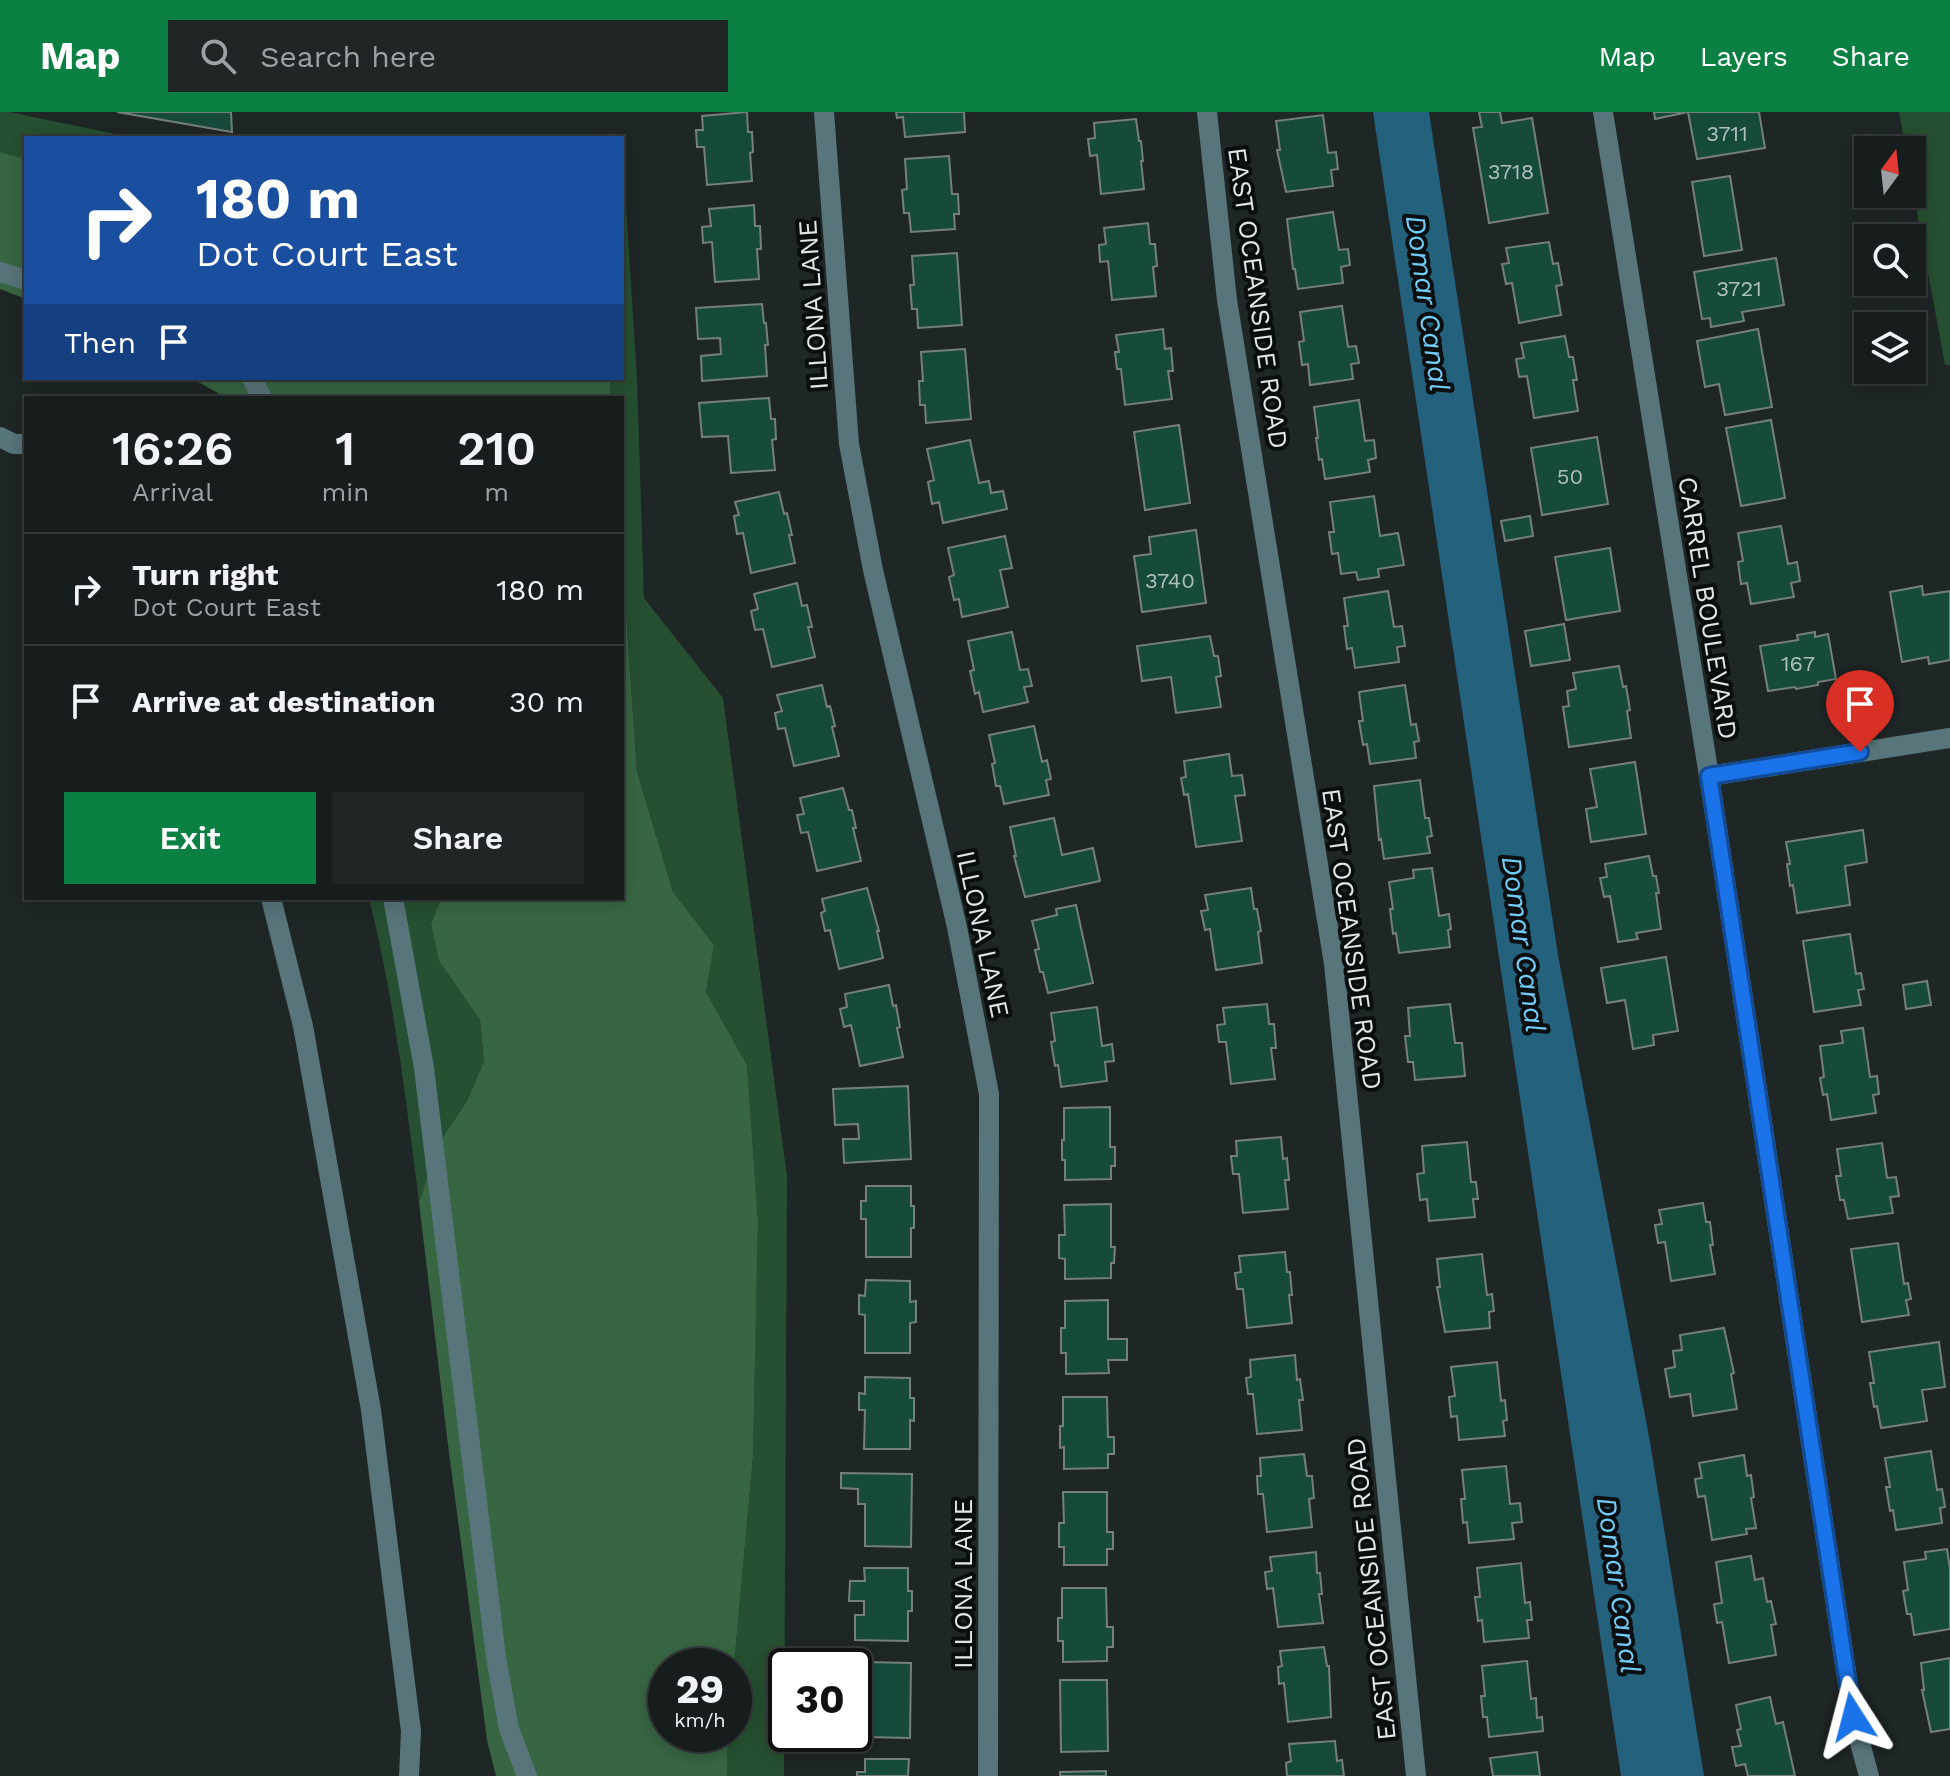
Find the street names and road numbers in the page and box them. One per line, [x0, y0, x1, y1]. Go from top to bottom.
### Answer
street label: EAST OCEANSIDE ROAD [1222, 145, 1294, 451]
street label: ILLONA LANE [792, 219, 834, 391]
street label: CARREL BOULEVARD [1672, 475, 1744, 741]
street label: EAST OCEANSIDE ROAD [1316, 786, 1388, 1092]
street label: ILLONA LANE [951, 848, 1015, 1020]
street label: EAST OCEANSIDE ROAD [1340, 1436, 1402, 1742]
street label: ILLONA LANE [948, 1499, 978, 1669]

